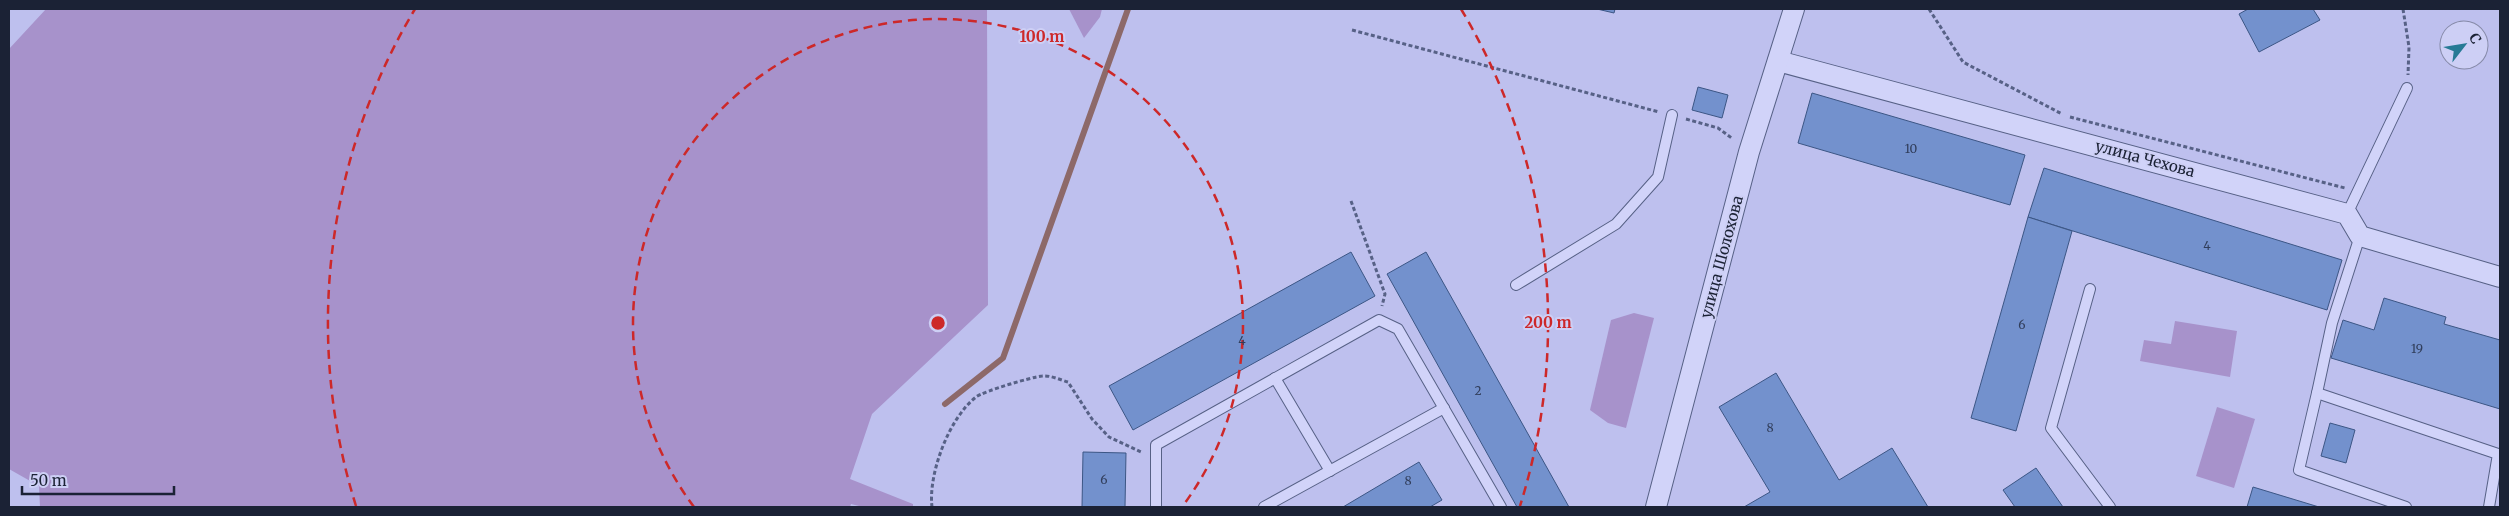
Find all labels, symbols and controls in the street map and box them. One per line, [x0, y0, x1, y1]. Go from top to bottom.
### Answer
north arrow [2439, 20, 2489, 70]
text: 100 m [1020, 27, 1064, 46]
text: С [2465, 30, 2485, 47]
street label: улица Чехова [2093, 136, 2197, 181]
house number: 10 [1905, 141, 1918, 156]
street label: улица Шолохова [1696, 193, 1747, 320]
house number: 4 [2203, 238, 2211, 253]
text: 200 m [1524, 313, 1572, 332]
centre of rings [929, 314, 947, 332]
house number: 6 [2018, 317, 2026, 332]
house number: 4 [1238, 333, 1246, 348]
house number: 19 [2411, 341, 2423, 356]
house number: 2 [1474, 383, 1482, 398]
house number: 8 [1766, 420, 1774, 435]
scale bar [22, 464, 175, 496]
text: 50 m [30, 471, 67, 490]
house number: 6 [1100, 472, 1108, 487]
house number: 8 [1404, 473, 1412, 488]

